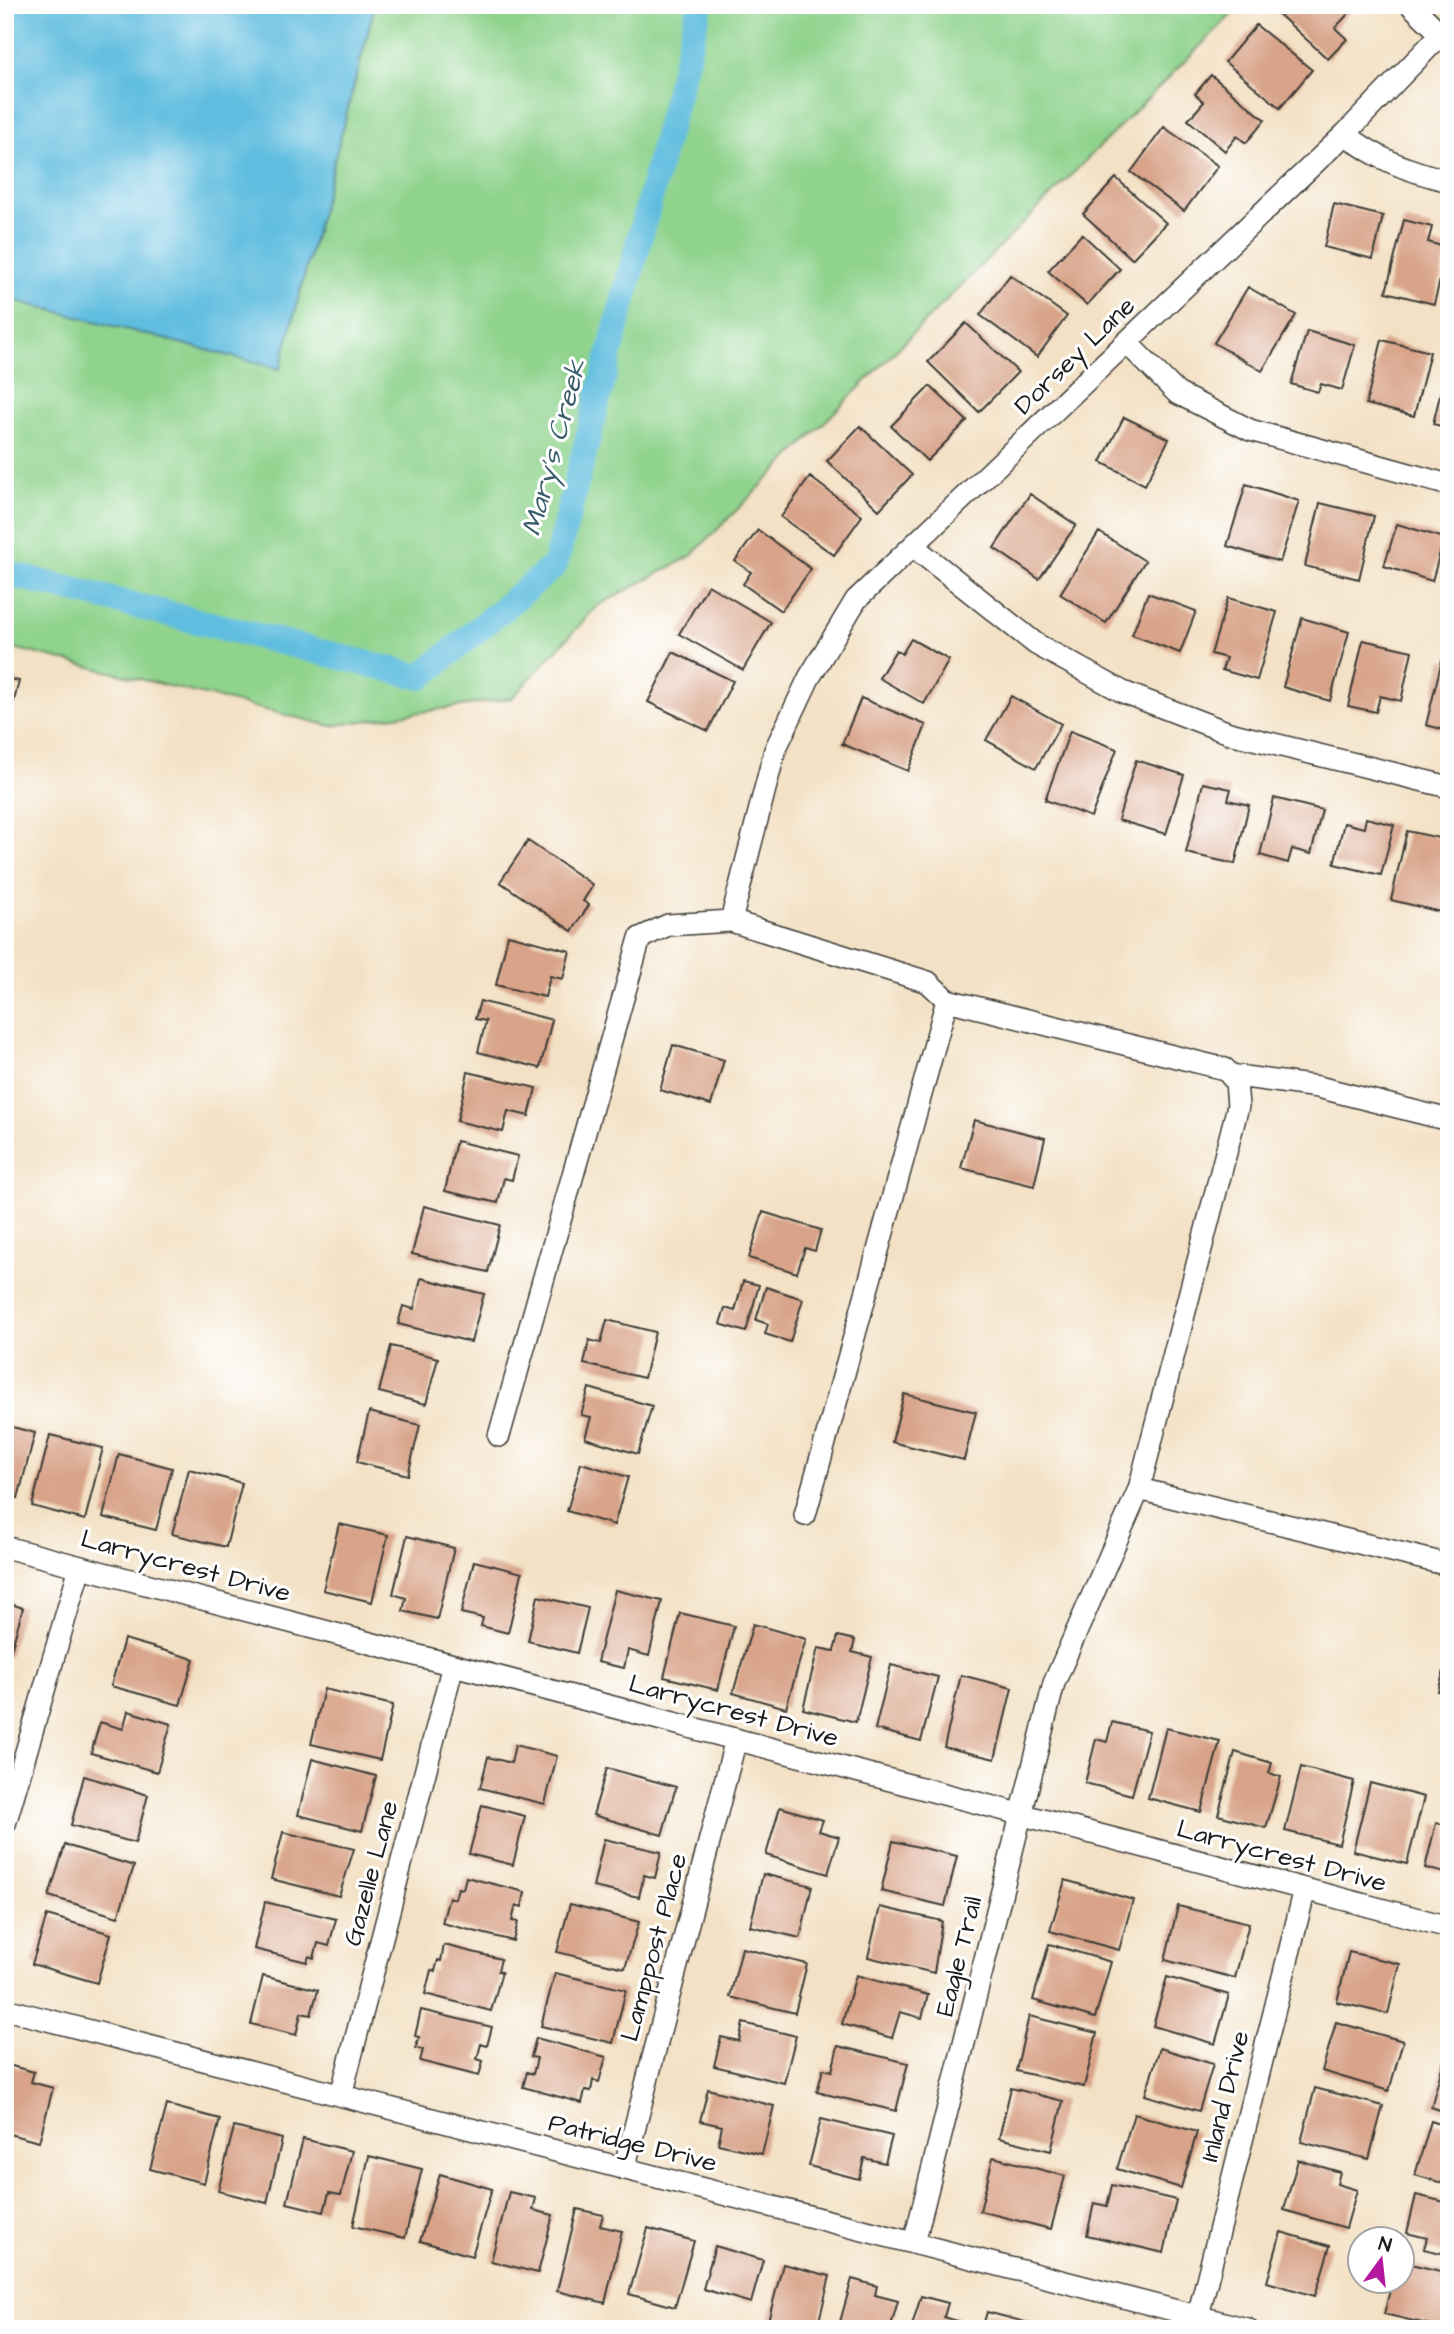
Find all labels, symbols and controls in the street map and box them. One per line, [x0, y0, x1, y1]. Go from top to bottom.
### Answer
street label: Dorsey Lane [1006, 289, 1145, 424]
water label: Mary's Creek [512, 354, 598, 540]
street label: Larrycrest Drive [76, 1521, 295, 1613]
street label: Larrycrest Drive [624, 1666, 843, 1758]
street label: Gazelle Lane [334, 1797, 408, 1950]
street label: Larrycrest Drive [1172, 1811, 1391, 1903]
street label: Lamppost Place [612, 1849, 696, 2045]
street label: Eagle Trail [927, 1893, 993, 2020]
street label: Inland Drive [1191, 2027, 1259, 2165]
street label: Patridge Drive [544, 2105, 721, 2183]
north arrow [1346, 2226, 1416, 2296]
text: N [1376, 2230, 1394, 2260]

